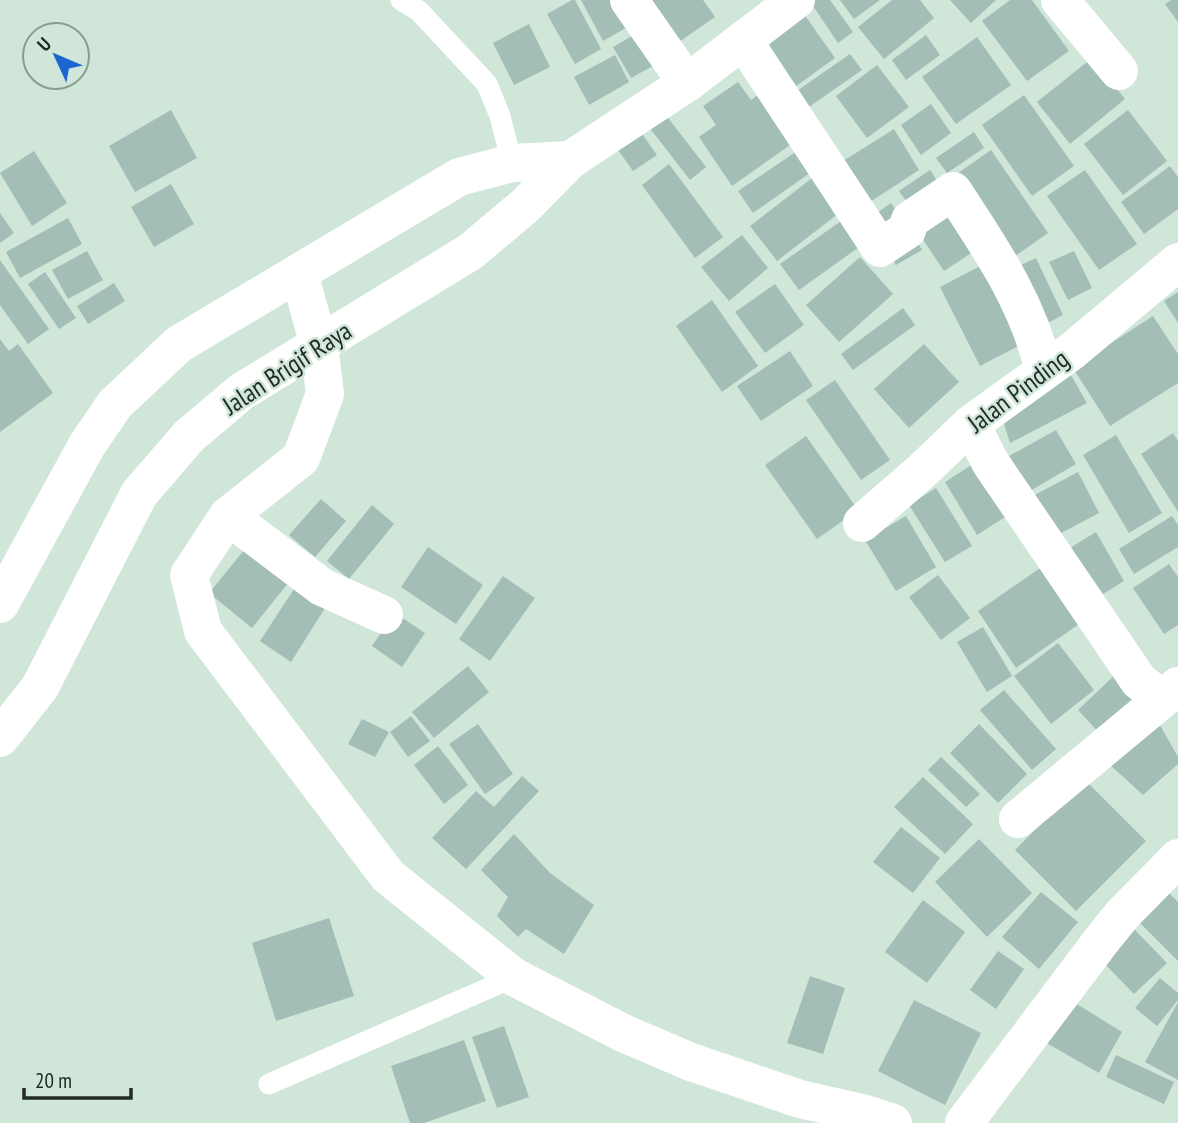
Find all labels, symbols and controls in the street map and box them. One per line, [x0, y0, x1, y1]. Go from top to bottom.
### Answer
north arrow [21, 21, 91, 91]
text: U [32, 32, 56, 56]
street label: Jalan Brigif Raya [215, 314, 357, 422]
street label: Jalan Pinding [960, 342, 1075, 440]
scale bar [24, 1056, 131, 1100]
text: 20 m [35, 1067, 72, 1094]

